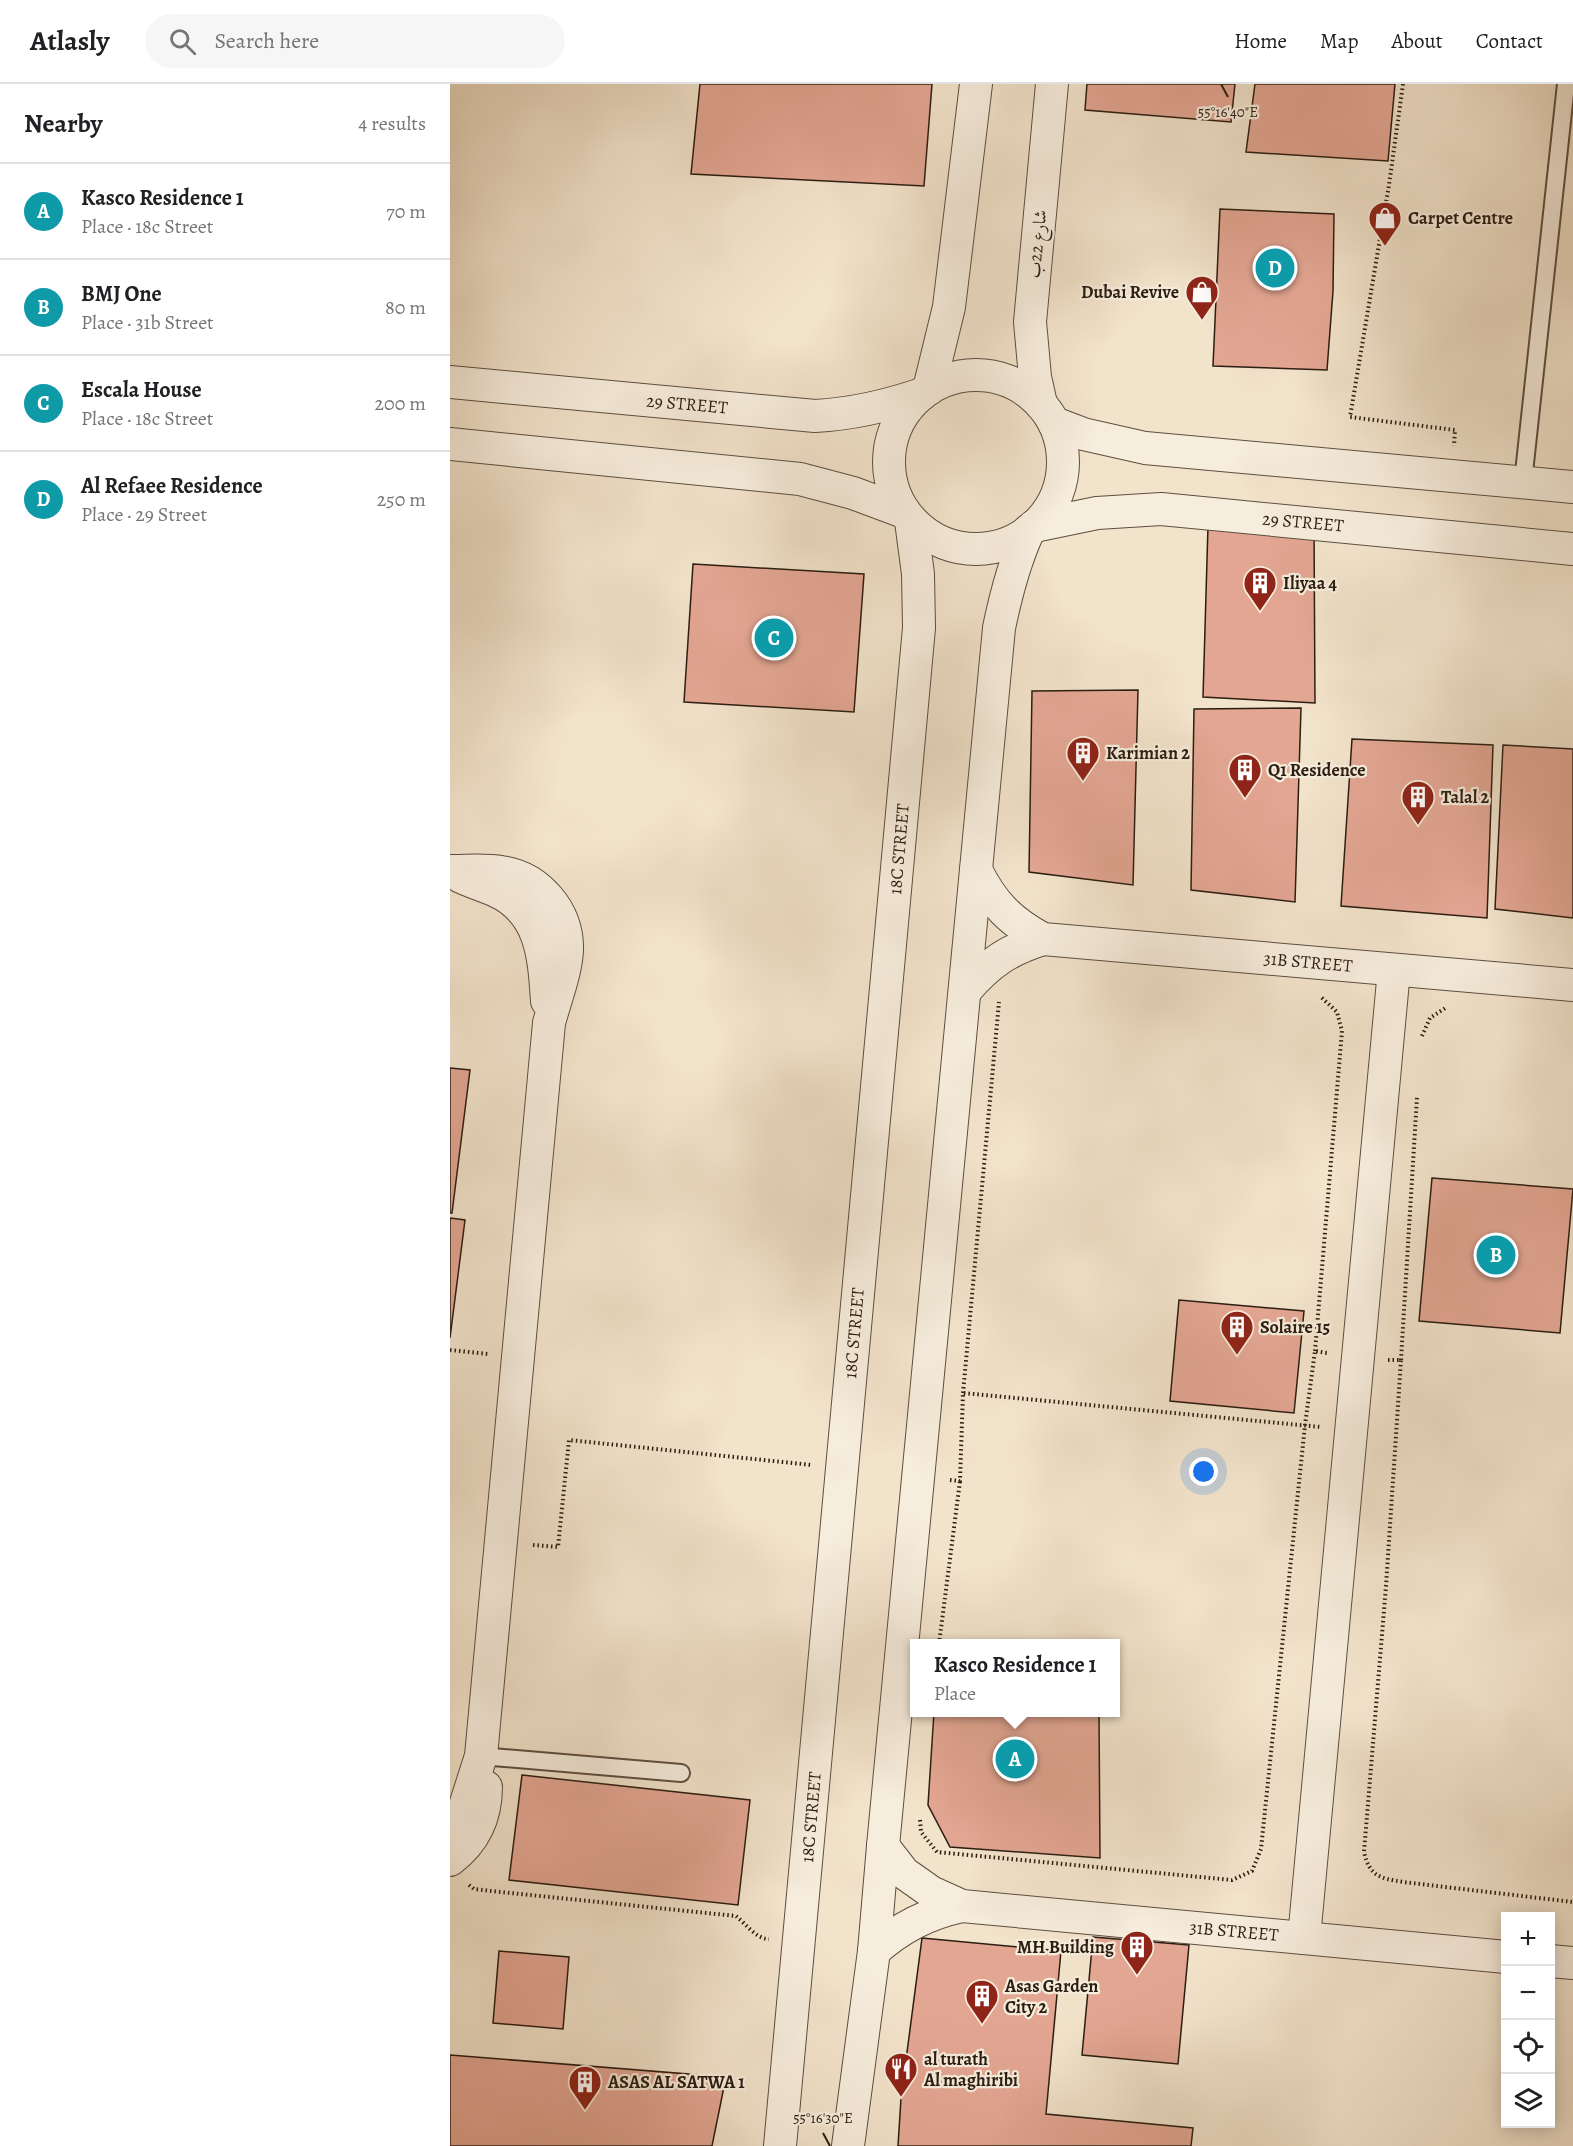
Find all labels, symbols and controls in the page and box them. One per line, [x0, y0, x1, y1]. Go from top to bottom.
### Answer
search box [145, 14, 565, 68]
text: Atlasly [30, 22, 109, 60]
icon: search [166, 25, 199, 58]
text: Search here [214, 26, 319, 56]
text: Home [1234, 27, 1287, 55]
text: Map [1320, 27, 1358, 55]
text: About [1391, 27, 1443, 55]
text: Contact [1476, 27, 1543, 55]
text: 55°16'40"E [1198, 102, 1258, 122]
text: Nearby [24, 106, 103, 141]
text: 4 results [358, 110, 426, 137]
text: Kasco Residence 1 [81, 183, 244, 213]
text: A [37, 198, 50, 225]
text: 70 m [386, 198, 426, 225]
shop icon: Carpet Centre [1367, 200, 1403, 247]
place label: Carpet Centre [1408, 206, 1513, 230]
street label: شارع 22ب [1021, 209, 1056, 280]
text: Place · 18c Street [81, 213, 213, 240]
pin: D [1256, 246, 1294, 291]
shop icon: Dubai Revive [1184, 274, 1220, 321]
text: BMJ One [81, 279, 162, 309]
place label: Dubai Revive [1081, 280, 1179, 304]
text: B [37, 294, 50, 321]
text: 80 m [385, 294, 426, 321]
text: Place · 31b Street [81, 309, 214, 336]
text: Escala House [81, 375, 202, 405]
street label: 29 STREET [645, 388, 729, 420]
text: C [37, 390, 50, 417]
text: 200 m [375, 390, 426, 417]
text: Place · 18c Street [81, 405, 213, 432]
text: Al Refaee Residence [81, 471, 263, 501]
text: D [37, 486, 50, 513]
text: 250 m [377, 486, 426, 513]
text: Place · 29 Street [81, 501, 207, 528]
street label: 29 STREET [1261, 506, 1345, 538]
building icon: Iliyaa 4 [1242, 565, 1278, 612]
place label: Iliyaa 4 [1283, 571, 1338, 595]
pin: C [754, 616, 794, 660]
building icon: Karimian 2 [1065, 735, 1101, 782]
place label: Karimian 2 [1106, 741, 1190, 765]
building icon: Q1 Residence [1227, 752, 1263, 799]
place label: Q1 Residence [1268, 758, 1366, 782]
building icon: Talal 2 [1400, 779, 1436, 826]
place label: Talal 2 [1441, 785, 1490, 809]
street label: 18C STREET [883, 802, 915, 895]
street label: 31B STREET [1262, 946, 1354, 978]
pin: B [1476, 1232, 1516, 1278]
street label: 18C STREET [838, 1286, 870, 1379]
building icon: Solaire 15 [1219, 1309, 1255, 1356]
place label: Solaire 15 [1260, 1315, 1331, 1339]
your location [1189, 1457, 1218, 1486]
popup [910, 1639, 1120, 1717]
text: Kasco Residence 1 [934, 1650, 1096, 1680]
text: Place [934, 1680, 976, 1707]
pin: A [996, 1736, 1034, 1782]
street label: 18C STREET [795, 1770, 827, 1863]
map controls [1501, 1912, 1555, 2128]
button: + [1501, 1912, 1555, 1966]
street label: 31B STREET [1188, 1915, 1280, 1947]
building icon: MH Building [1119, 1929, 1155, 1976]
place label: MH Building [1017, 1935, 1115, 1959]
button: − [1501, 1966, 1555, 2020]
place label: Asas Garden City 2 [1004, 1974, 1098, 2019]
building icon: Asas Garden City 2 [964, 1978, 1000, 2025]
button: locate [1501, 2020, 1555, 2074]
place label: al turath Al maghiribi [923, 2047, 1018, 2092]
restaurant icon: al turath Al maghiribi [883, 2051, 919, 2098]
building icon: ASAS AL SATWA 1 [567, 2064, 603, 2111]
place label: ASAS AL SATWA 1 [607, 2070, 745, 2094]
button: layers [1501, 2074, 1555, 2128]
text: 55°16'30"E [793, 2108, 853, 2128]

